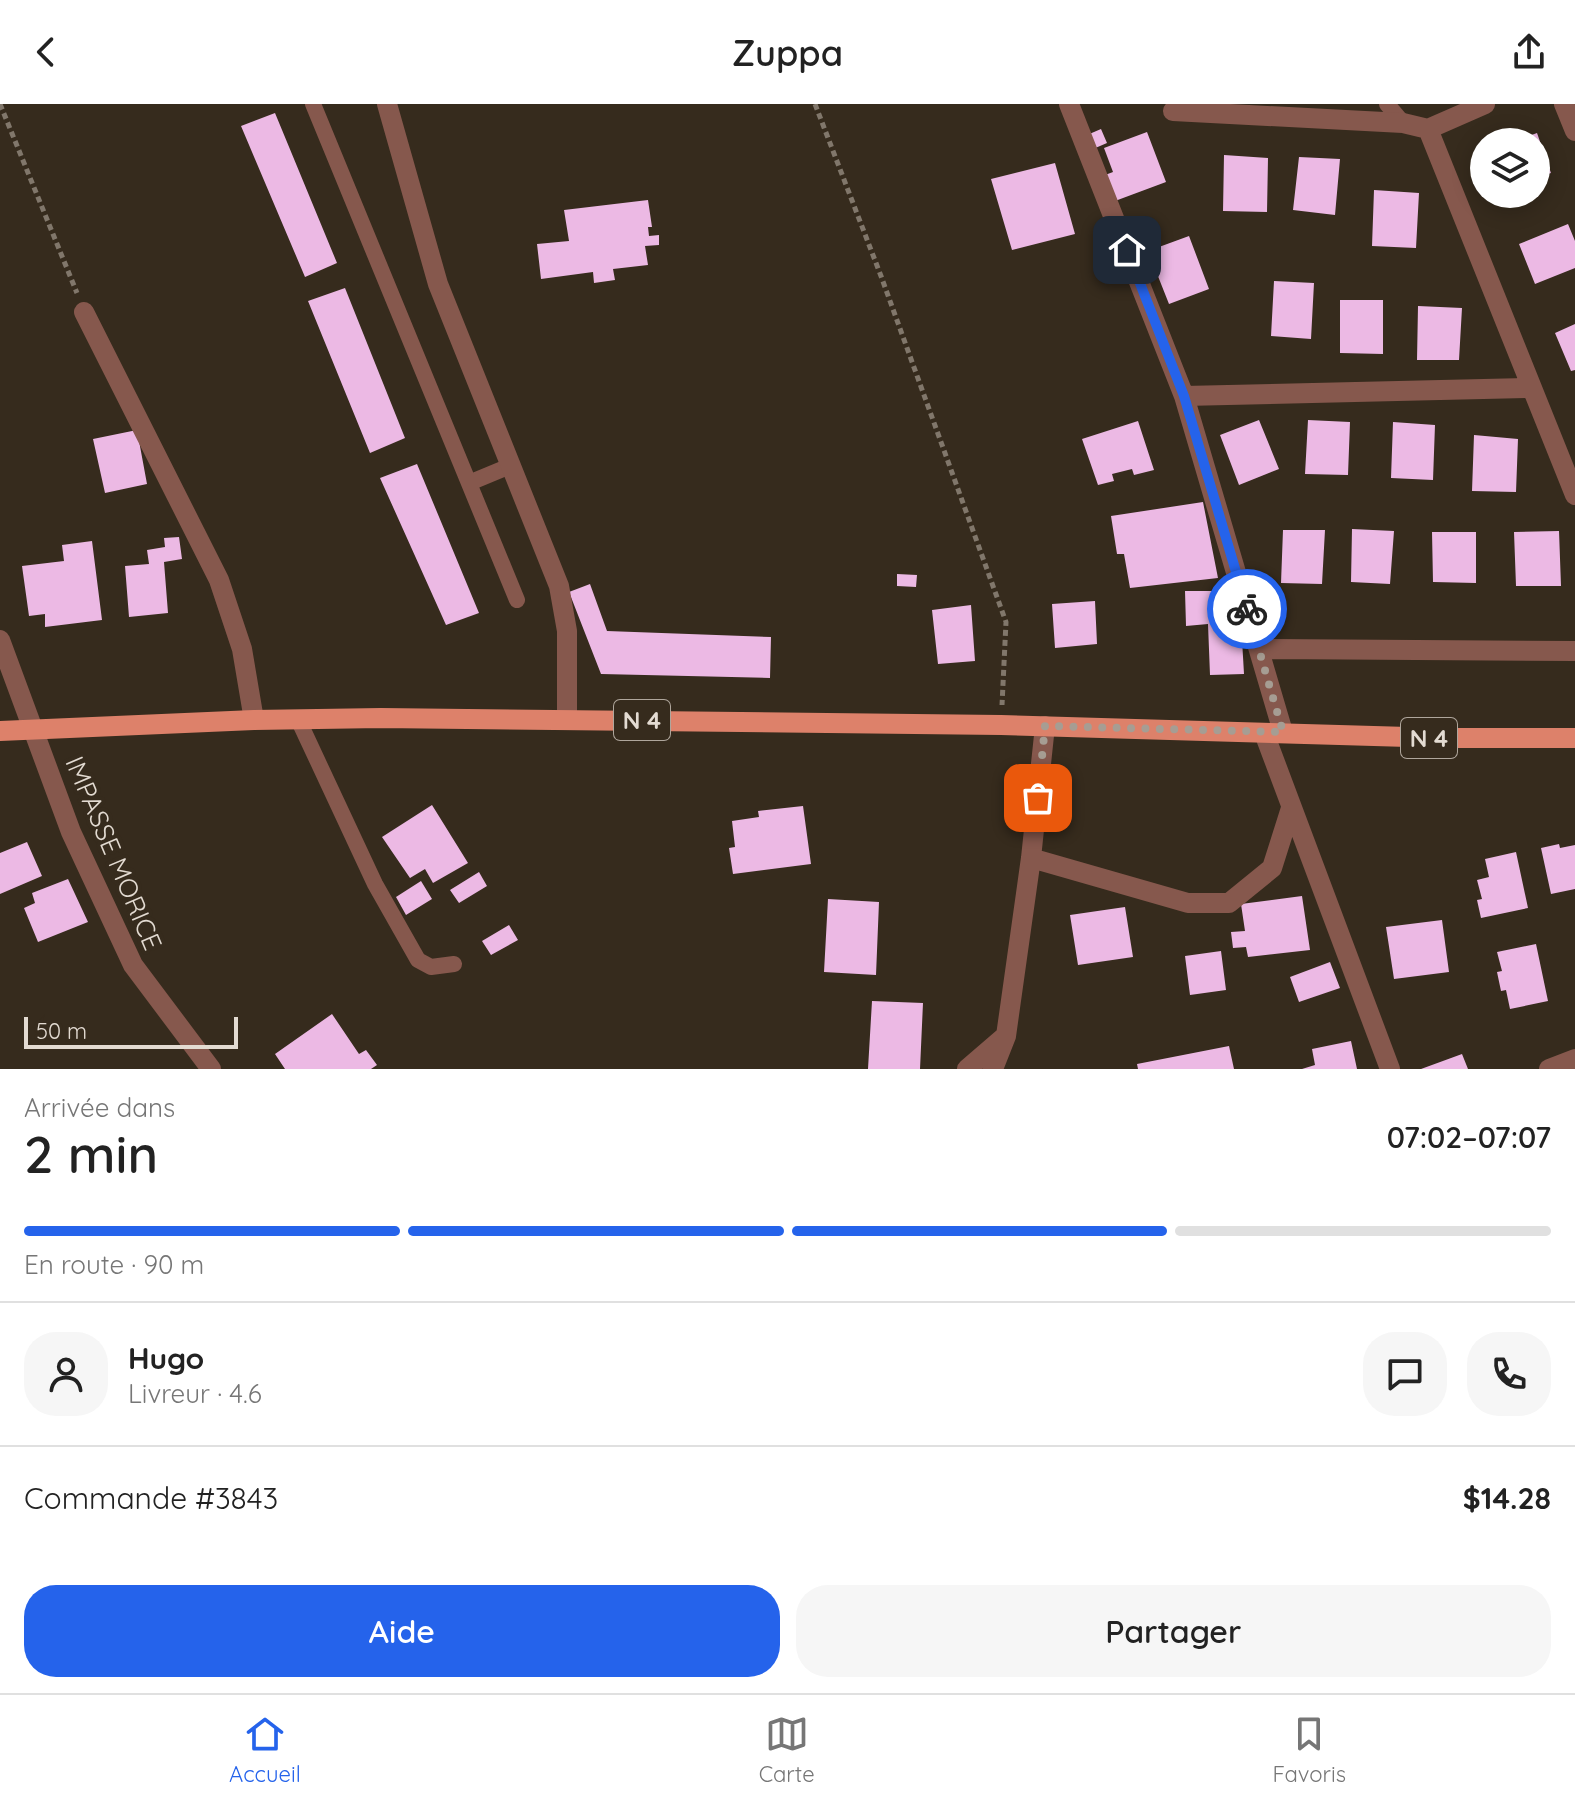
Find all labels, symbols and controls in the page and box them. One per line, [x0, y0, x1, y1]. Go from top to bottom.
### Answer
icon: back [24, 30, 68, 74]
text: Zuppa [732, 30, 843, 75]
icon: share [1507, 30, 1551, 74]
map controls [1470, 128, 1550, 208]
button: layers [1470, 128, 1550, 208]
pin [1093, 216, 1161, 284]
icon: home [1105, 228, 1149, 272]
courier [1207, 569, 1287, 649]
icon: bike [1225, 587, 1269, 631]
road number: N 4 [614, 700, 670, 740]
road number: N 4 [1401, 718, 1457, 758]
street label: IMPASSE MORICE [58, 751, 170, 955]
pin [1004, 764, 1072, 832]
icon: bag [1016, 776, 1060, 820]
scale bar [24, 1013, 238, 1049]
text: 50 m [36, 1017, 87, 1045]
text: Arrivée dans [24, 1091, 175, 1124]
text: 07:02–07:07 [1387, 1118, 1551, 1156]
text: 2 min [24, 1121, 158, 1186]
text: En route · 90 m [24, 1248, 204, 1281]
button: person [24, 1332, 108, 1416]
button: chat [1363, 1332, 1447, 1416]
button: phone [1467, 1332, 1551, 1416]
text: Hugo [128, 1339, 204, 1377]
text: Livreur · 4.6 [128, 1377, 262, 1410]
text: Commande #3843 [24, 1479, 278, 1517]
text: $14.28 [1463, 1479, 1551, 1517]
button: Aide [24, 1585, 780, 1677]
button: Partager [796, 1585, 1551, 1677]
tab: Accueil [229, 1712, 301, 1788]
tab: Carte [759, 1712, 815, 1788]
tab: Favoris [1273, 1712, 1346, 1788]

